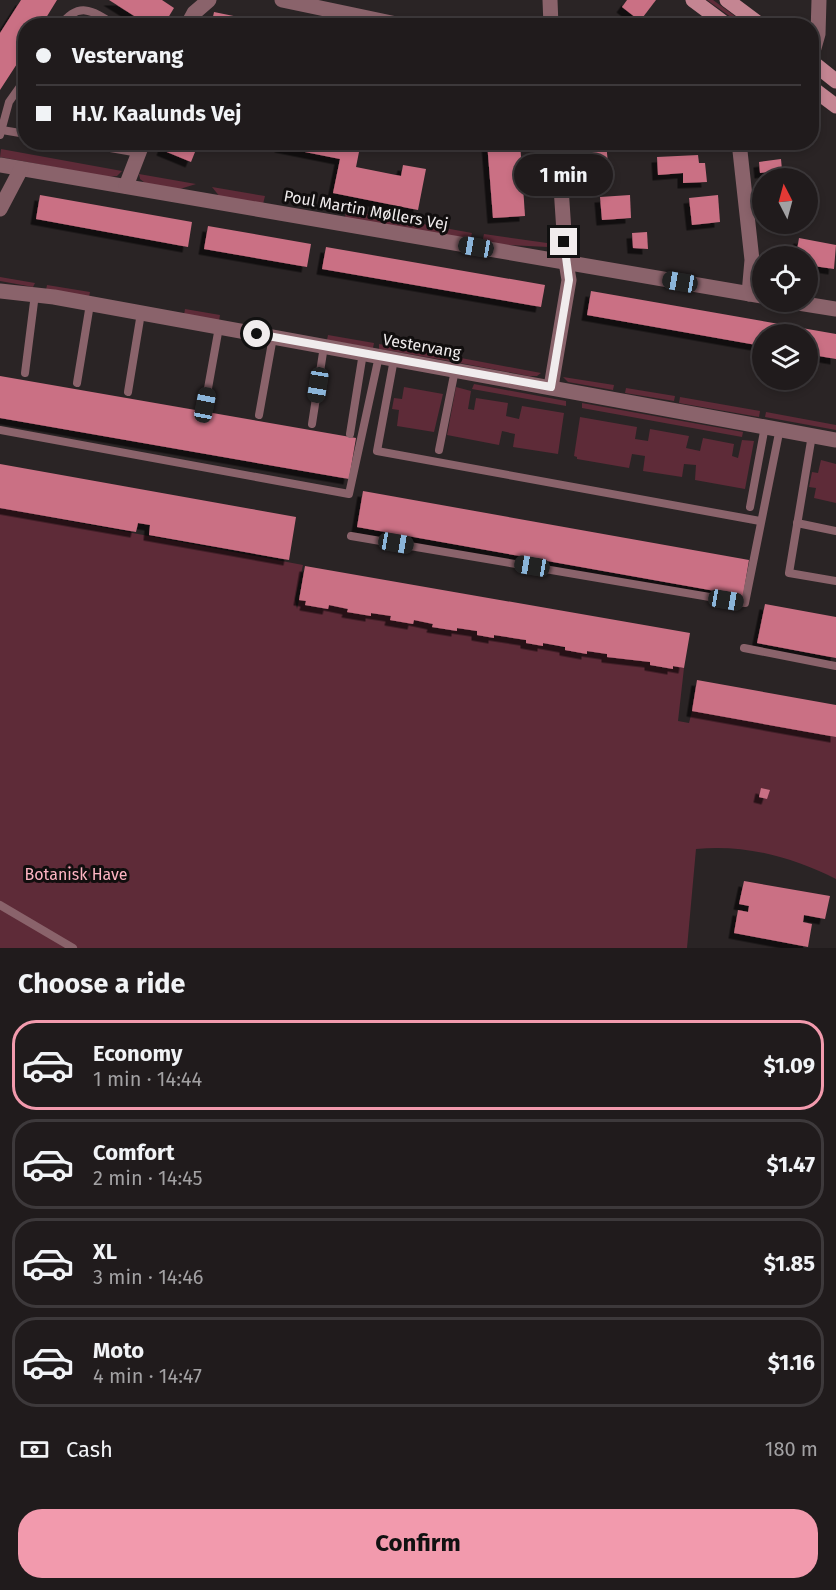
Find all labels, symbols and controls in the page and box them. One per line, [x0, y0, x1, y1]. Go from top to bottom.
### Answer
text: Vestervang [72, 42, 184, 69]
text: H.V. Kaalunds Vej [72, 100, 241, 127]
callout: 1 min [514, 155, 614, 197]
text: 1 min [539, 163, 588, 187]
north arrow [752, 168, 818, 234]
map controls [752, 168, 818, 390]
street label: Poul Martin Møllers Vej [282, 186, 450, 234]
route end [550, 228, 577, 255]
car [457, 235, 495, 259]
button: locate [752, 246, 818, 312]
car [661, 270, 699, 294]
route start [243, 320, 270, 347]
button: layers [752, 324, 818, 390]
street label: Vestervang [381, 330, 463, 362]
car [306, 366, 330, 404]
car [193, 386, 217, 424]
car [377, 531, 415, 555]
car [513, 554, 551, 578]
car [707, 588, 745, 612]
park label: Botanisk Have [24, 865, 128, 884]
text: Choose a ride [18, 968, 185, 1000]
icon: car [21, 1038, 75, 1092]
text: Economy [93, 1040, 182, 1067]
text: $1.09 [764, 1052, 815, 1079]
text: 1 min · 14:44 [93, 1067, 202, 1091]
icon: car [21, 1137, 75, 1191]
text: Comfort [93, 1139, 174, 1166]
text: $1.47 [767, 1151, 815, 1178]
text: 2 min · 14:45 [93, 1166, 203, 1190]
icon: car [21, 1236, 75, 1290]
text: XL [93, 1238, 117, 1265]
text: $1.85 [764, 1250, 815, 1277]
text: 3 min · 14:46 [93, 1265, 203, 1289]
icon: car [21, 1335, 75, 1389]
text: Moto [93, 1337, 144, 1364]
text: $1.16 [768, 1349, 815, 1376]
text: 4 min · 14:47 [93, 1364, 202, 1388]
icon: cash [18, 1433, 51, 1466]
text: Cash [66, 1436, 113, 1463]
text: 180 m [765, 1437, 818, 1461]
button: Confirm [18, 1509, 818, 1578]

